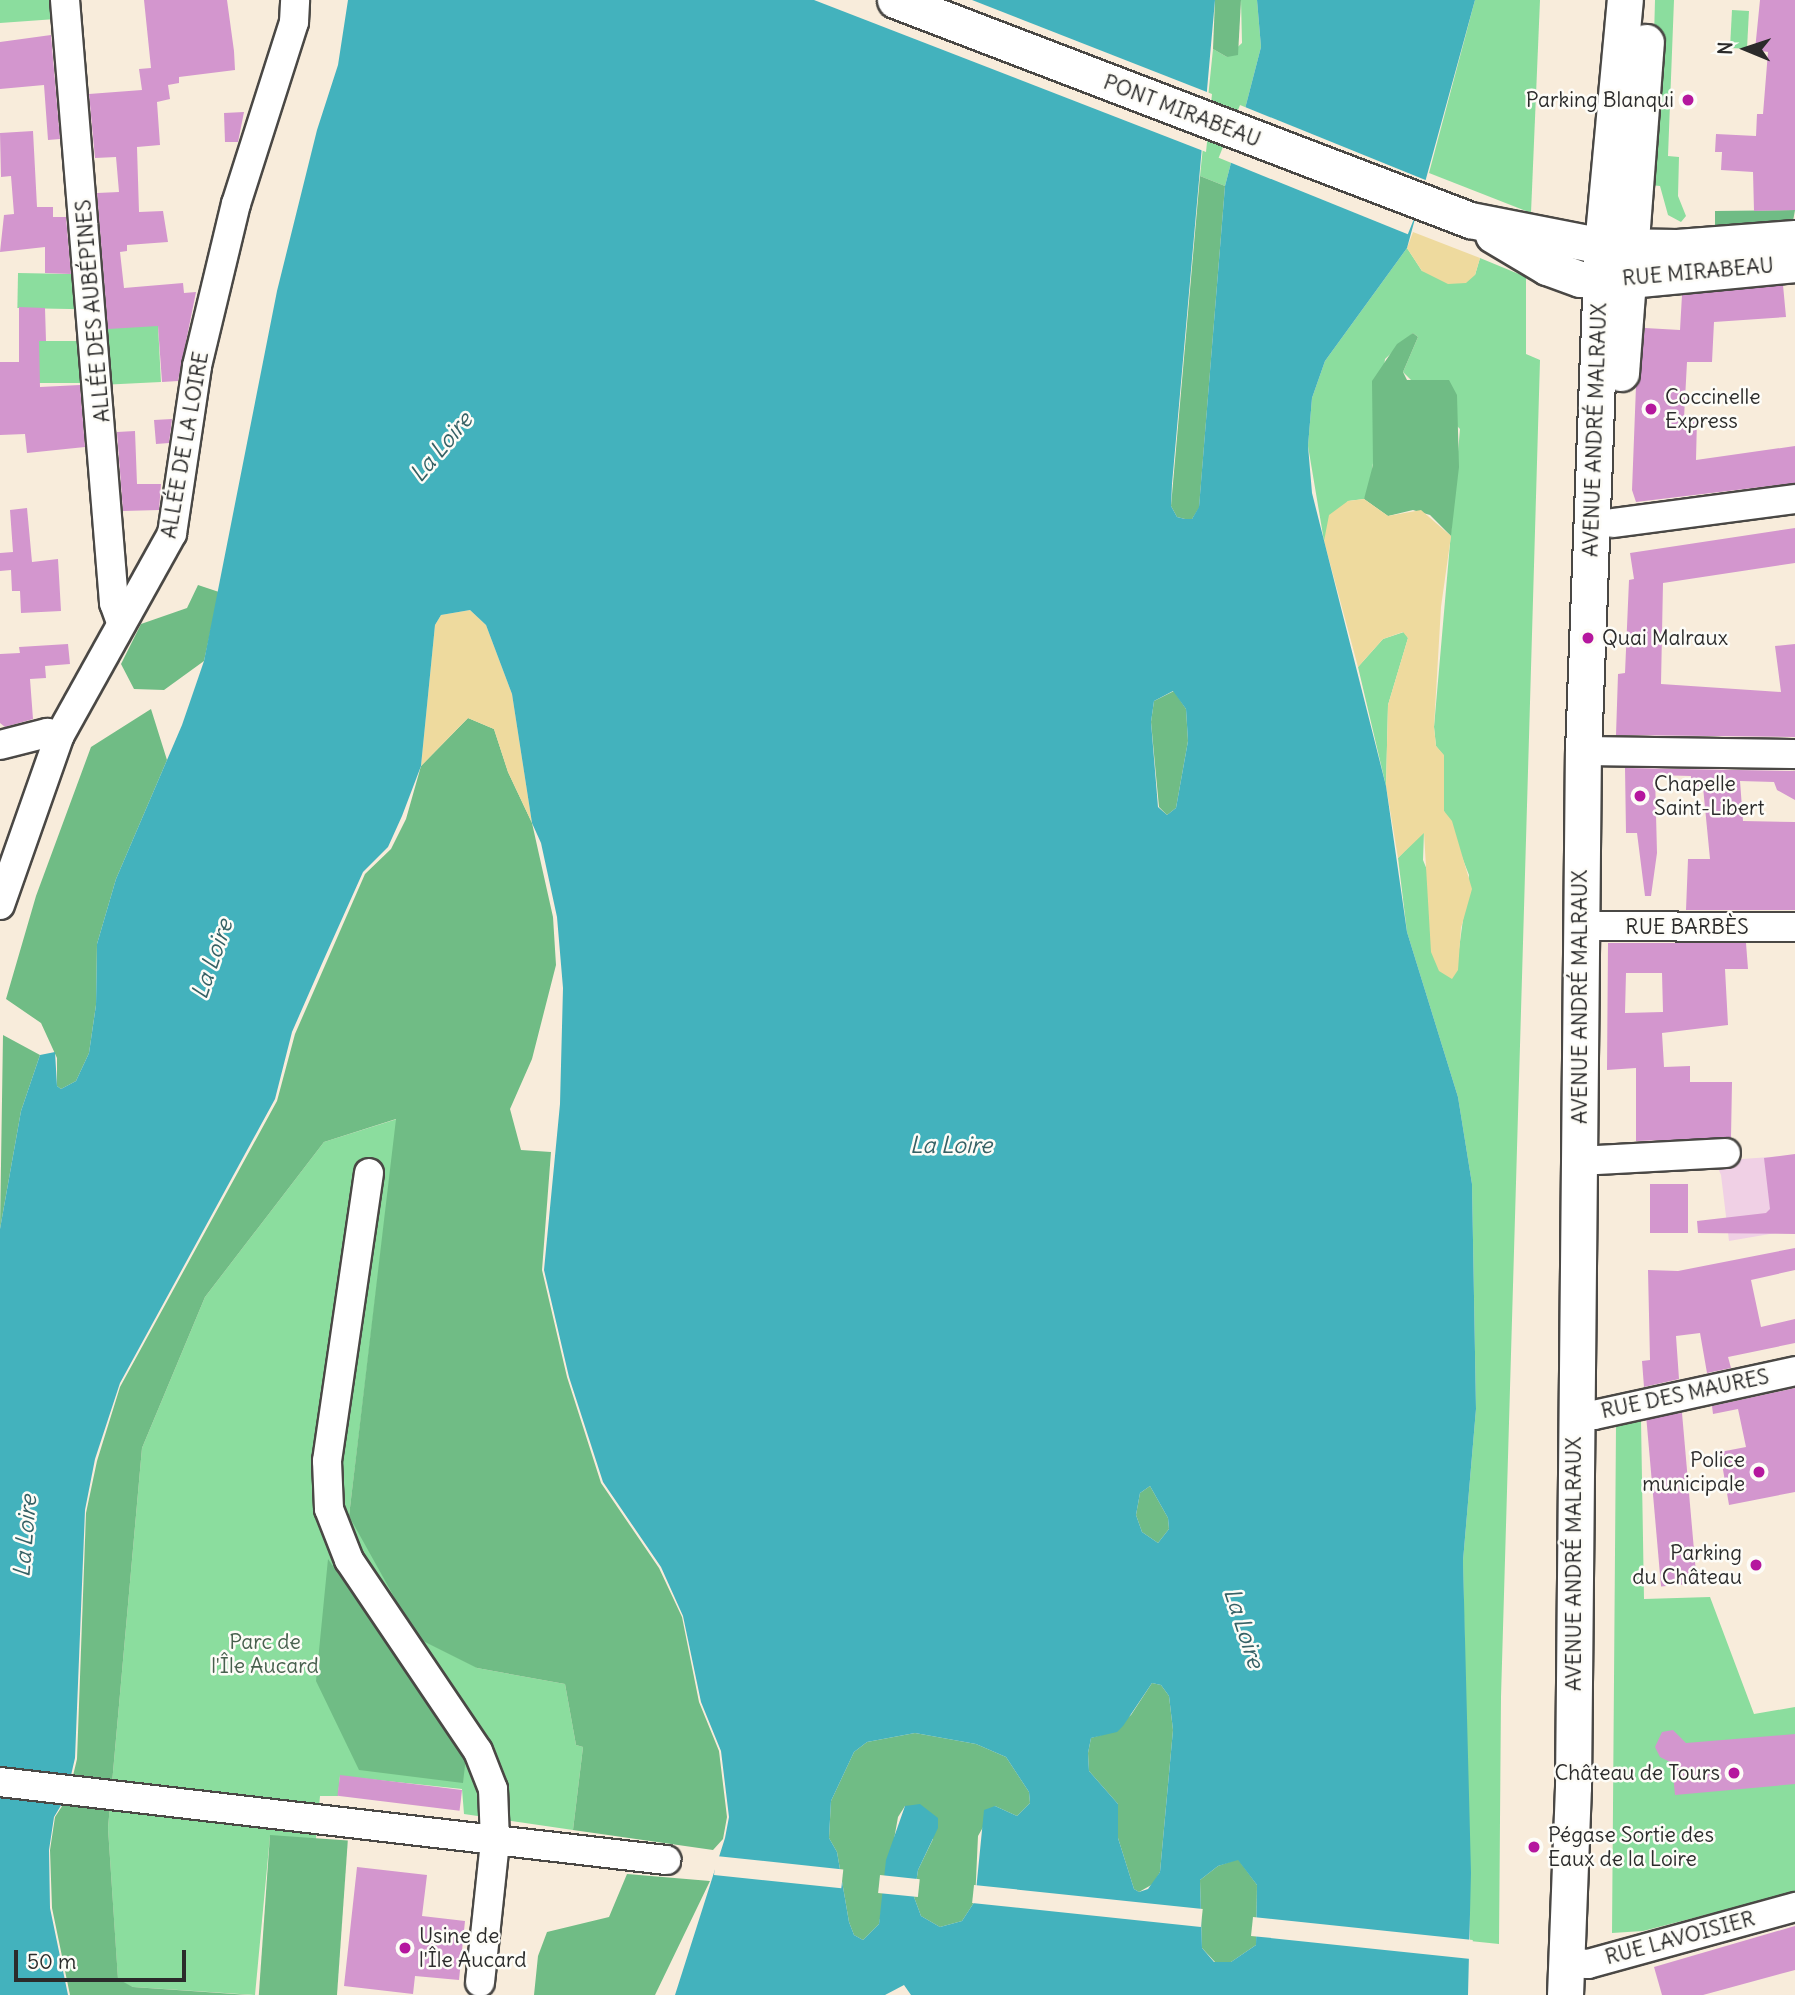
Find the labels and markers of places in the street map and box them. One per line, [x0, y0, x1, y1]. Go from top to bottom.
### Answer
place label: Parking Blanqui [1526, 87, 1674, 113]
marker: Parking Blanqui [1680, 92, 1696, 108]
place label: Coccinelle Express [1665, 384, 1761, 434]
marker: Coccinelle Express [1643, 401, 1659, 417]
place label: Quai Malraux [1602, 625, 1728, 651]
marker: Quai Malraux [1580, 630, 1596, 646]
place label: Chapelle Saint-Libert [1654, 771, 1765, 821]
marker: Chapelle Saint-Libert [1632, 788, 1648, 804]
place label: Police municipale [1642, 1447, 1745, 1497]
marker: Police municipale [1751, 1464, 1767, 1480]
place label: Parking du Château [1632, 1540, 1742, 1590]
marker: Parking du Château [1748, 1557, 1764, 1573]
place label: Château de Tours [1554, 1760, 1720, 1786]
marker: Château de Tours [1726, 1765, 1742, 1781]
place label: Pégase Sortie des Eaux de la Loire [1548, 1822, 1714, 1872]
marker: Pégase Sortie des Eaux de la Loire [1526, 1839, 1542, 1855]
place label: Usine de l'Île Aucard [419, 1923, 527, 1973]
marker: Usine de l'Île Aucard [397, 1940, 413, 1956]

